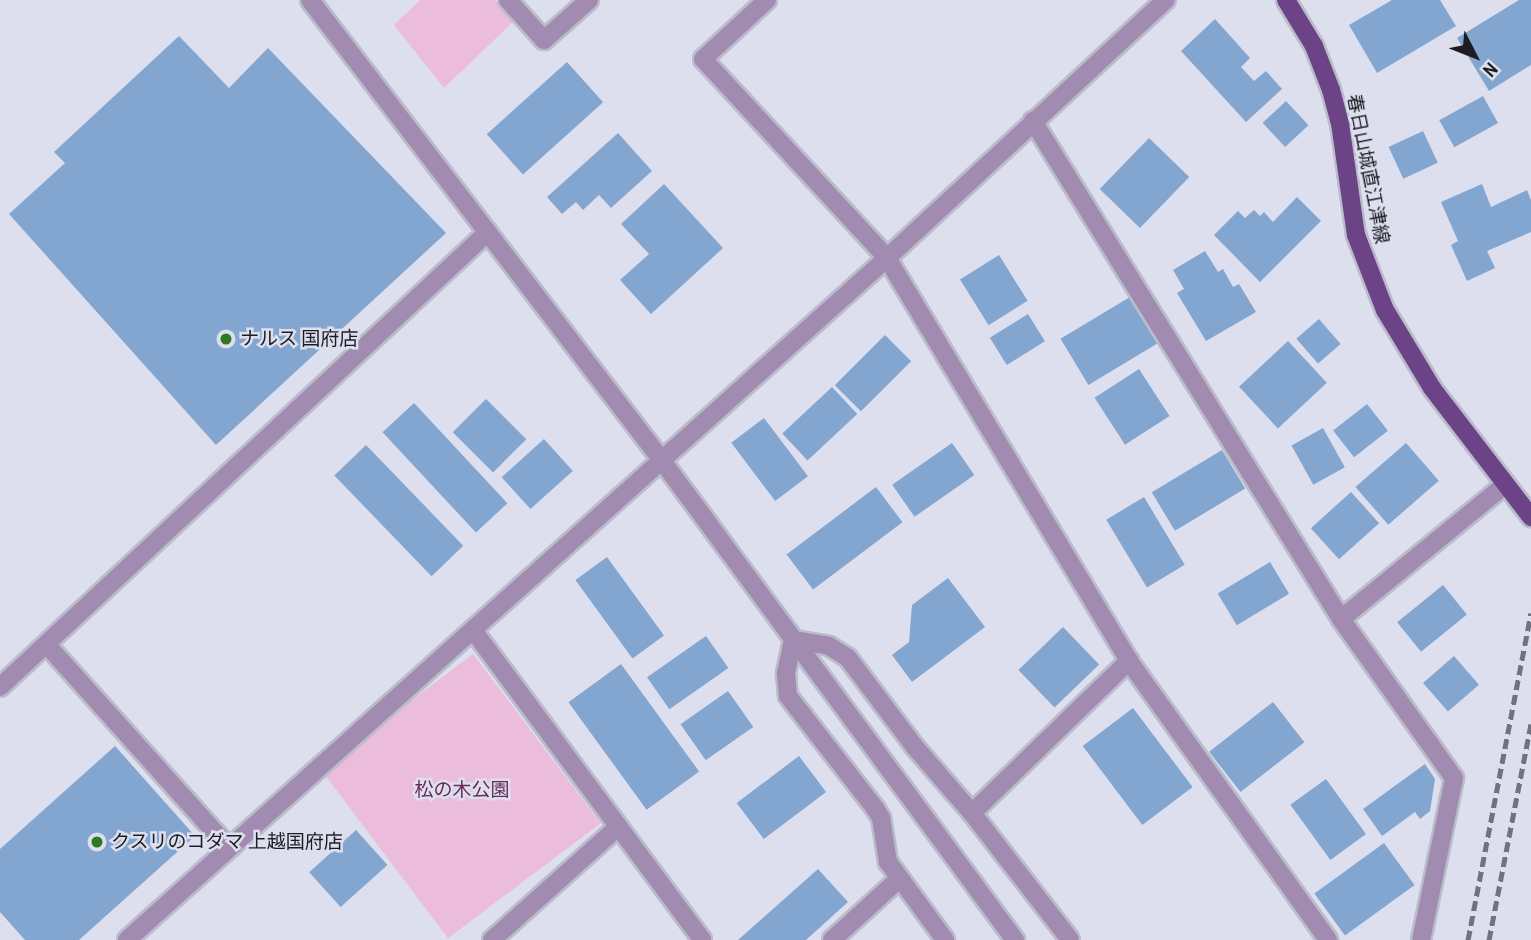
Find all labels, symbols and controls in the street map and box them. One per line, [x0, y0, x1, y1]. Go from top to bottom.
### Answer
north arrow [1440, 21, 1510, 91]
text: N [1477, 57, 1504, 83]
street label: 春日山城直江津線 [1342, 92, 1394, 246]
place label: ナルス 国府店 [240, 328, 358, 350]
marker: ナルス 国府店 [218, 331, 234, 347]
park label: 松の木公園 [415, 779, 509, 801]
place label: クスリのコダマ 上越国府店 [111, 831, 343, 853]
marker: クスリのコダマ 上越国府店 [89, 834, 105, 850]

